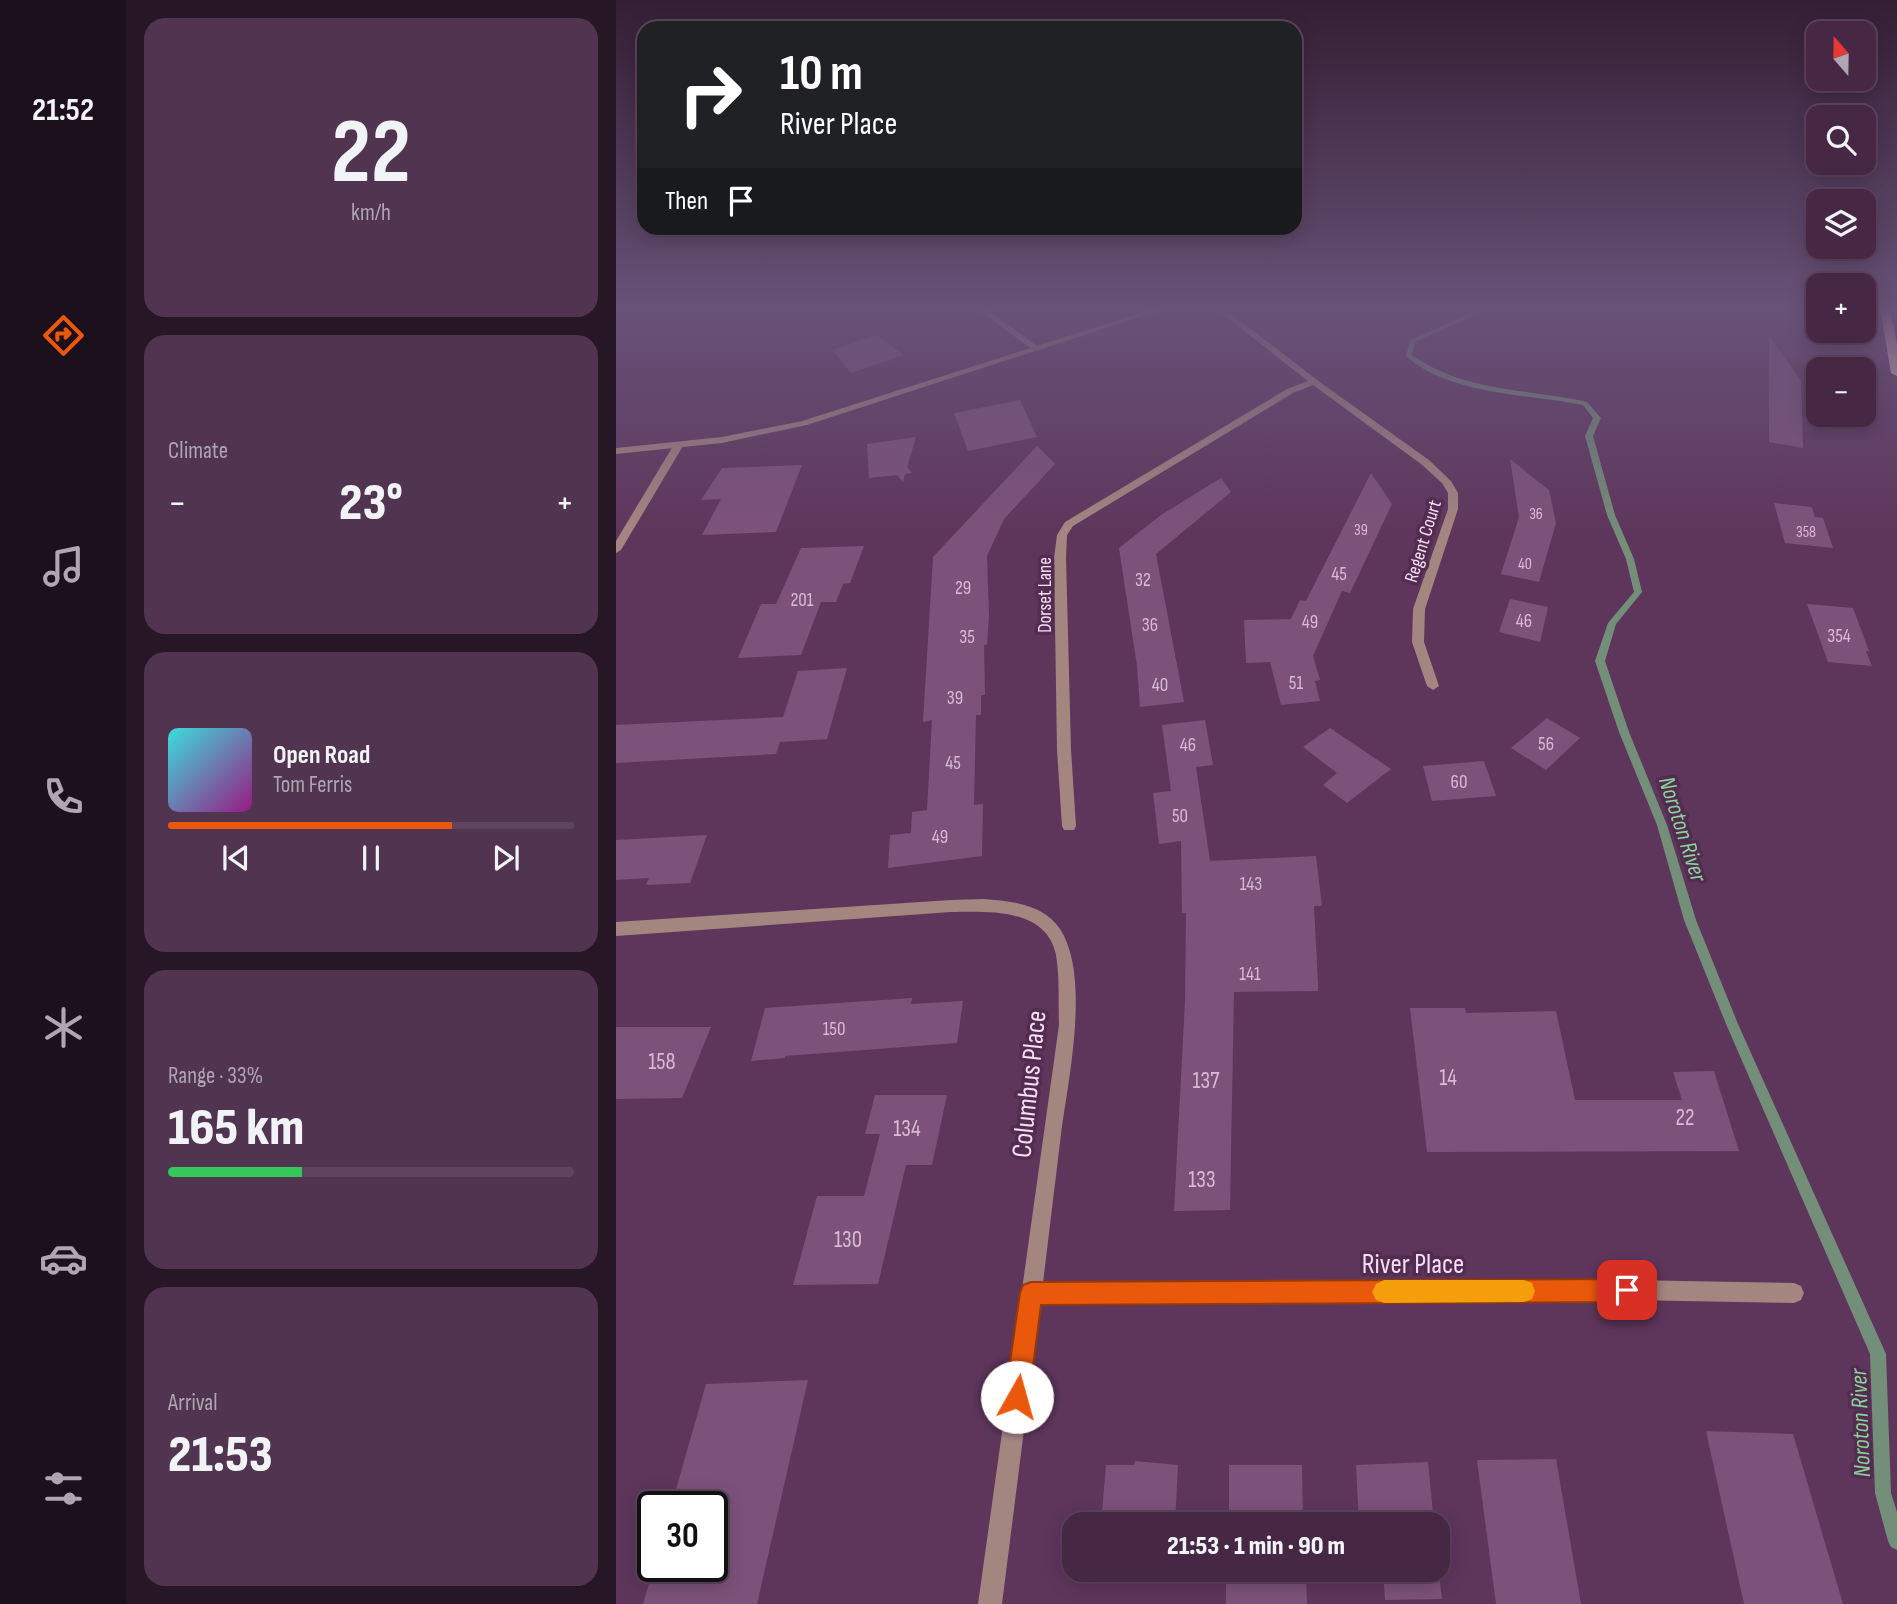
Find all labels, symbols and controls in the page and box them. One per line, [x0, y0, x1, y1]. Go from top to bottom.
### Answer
north arrow [1806, 21, 1876, 91]
map controls [1806, 21, 1876, 427]
text: 10 m [780, 45, 863, 104]
icon: right [665, 49, 756, 140]
text: 21:52 [32, 91, 94, 130]
text: 22 [331, 99, 411, 208]
text: River Place [780, 105, 897, 144]
button: search [1806, 105, 1876, 175]
icon: arrive [722, 182, 760, 220]
text: Then [665, 186, 708, 217]
button: layers [1806, 189, 1876, 259]
text: km/h [351, 199, 391, 227]
button: + [1806, 273, 1876, 343]
icon: directions [39, 311, 88, 360]
button: − [1806, 357, 1876, 427]
text: Climate [168, 437, 228, 465]
text: 23° [339, 472, 403, 535]
text: − [168, 481, 187, 526]
text: + [555, 481, 574, 526]
street label: Regent Court [1400, 497, 1447, 585]
house number: 36 [1529, 505, 1543, 524]
house number: 39 [1354, 521, 1368, 540]
house number: 358 [1796, 523, 1816, 542]
icon: music [39, 542, 88, 591]
house number: 40 [1518, 555, 1532, 574]
street label: Dorset Lane [1034, 557, 1057, 633]
house number: 45 [1331, 563, 1347, 586]
house number: 32 [1135, 569, 1151, 592]
house number: 29 [955, 577, 971, 600]
house number: 201 [791, 589, 814, 612]
house number: 46 [1516, 610, 1532, 633]
house number: 49 [1302, 611, 1318, 634]
house number: 36 [1142, 614, 1158, 637]
house number: 354 [1827, 625, 1851, 648]
house number: 35 [959, 626, 975, 649]
house number: 51 [1289, 672, 1303, 695]
house number: 40 [1152, 674, 1168, 697]
house number: 39 [947, 687, 963, 710]
house number: 56 [1538, 733, 1554, 756]
house number: 46 [1180, 734, 1196, 757]
text: Open Road [273, 740, 370, 771]
house number: 45 [945, 752, 961, 775]
text: Tom Ferris [273, 771, 352, 799]
house number: 60 [1451, 771, 1467, 794]
icon: phone [39, 772, 88, 821]
water label: Noroton River [1652, 773, 1713, 886]
house number: 50 [1172, 805, 1188, 828]
house number: 49 [932, 826, 948, 849]
icon: previous [217, 839, 255, 877]
icon: pause [352, 839, 390, 877]
icon: next [487, 839, 525, 877]
house number: 143 [1240, 873, 1262, 896]
house number: 141 [1239, 963, 1261, 986]
icon: climate [39, 1003, 88, 1052]
street label: Columbus Place [1005, 1009, 1054, 1159]
house number: 150 [823, 1018, 845, 1041]
house number: 158 [648, 1048, 676, 1076]
text: Range · 33% [168, 1062, 263, 1090]
house number: 14 [1439, 1064, 1457, 1092]
house number: 137 [1193, 1067, 1219, 1095]
text: 165 km [168, 1097, 304, 1160]
house number: 22 [1676, 1104, 1694, 1132]
house number: 134 [893, 1115, 921, 1143]
house number: 133 [1188, 1166, 1216, 1194]
house number: 130 [834, 1226, 862, 1254]
icon: car [39, 1234, 88, 1283]
street label: River Place [1362, 1248, 1464, 1281]
pin [1597, 1260, 1657, 1320]
icon: arrive [1608, 1271, 1646, 1309]
position arrow [980, 1360, 1054, 1434]
water label: Noroton River [1844, 1367, 1877, 1478]
text: Arrival [168, 1389, 217, 1417]
text: 21:53 [168, 1424, 273, 1487]
icon: filters [39, 1464, 88, 1513]
speed limit sign: 30 [637, 1491, 728, 1582]
text: 21:53 · 1 min · 90 m [1167, 1531, 1345, 1562]

